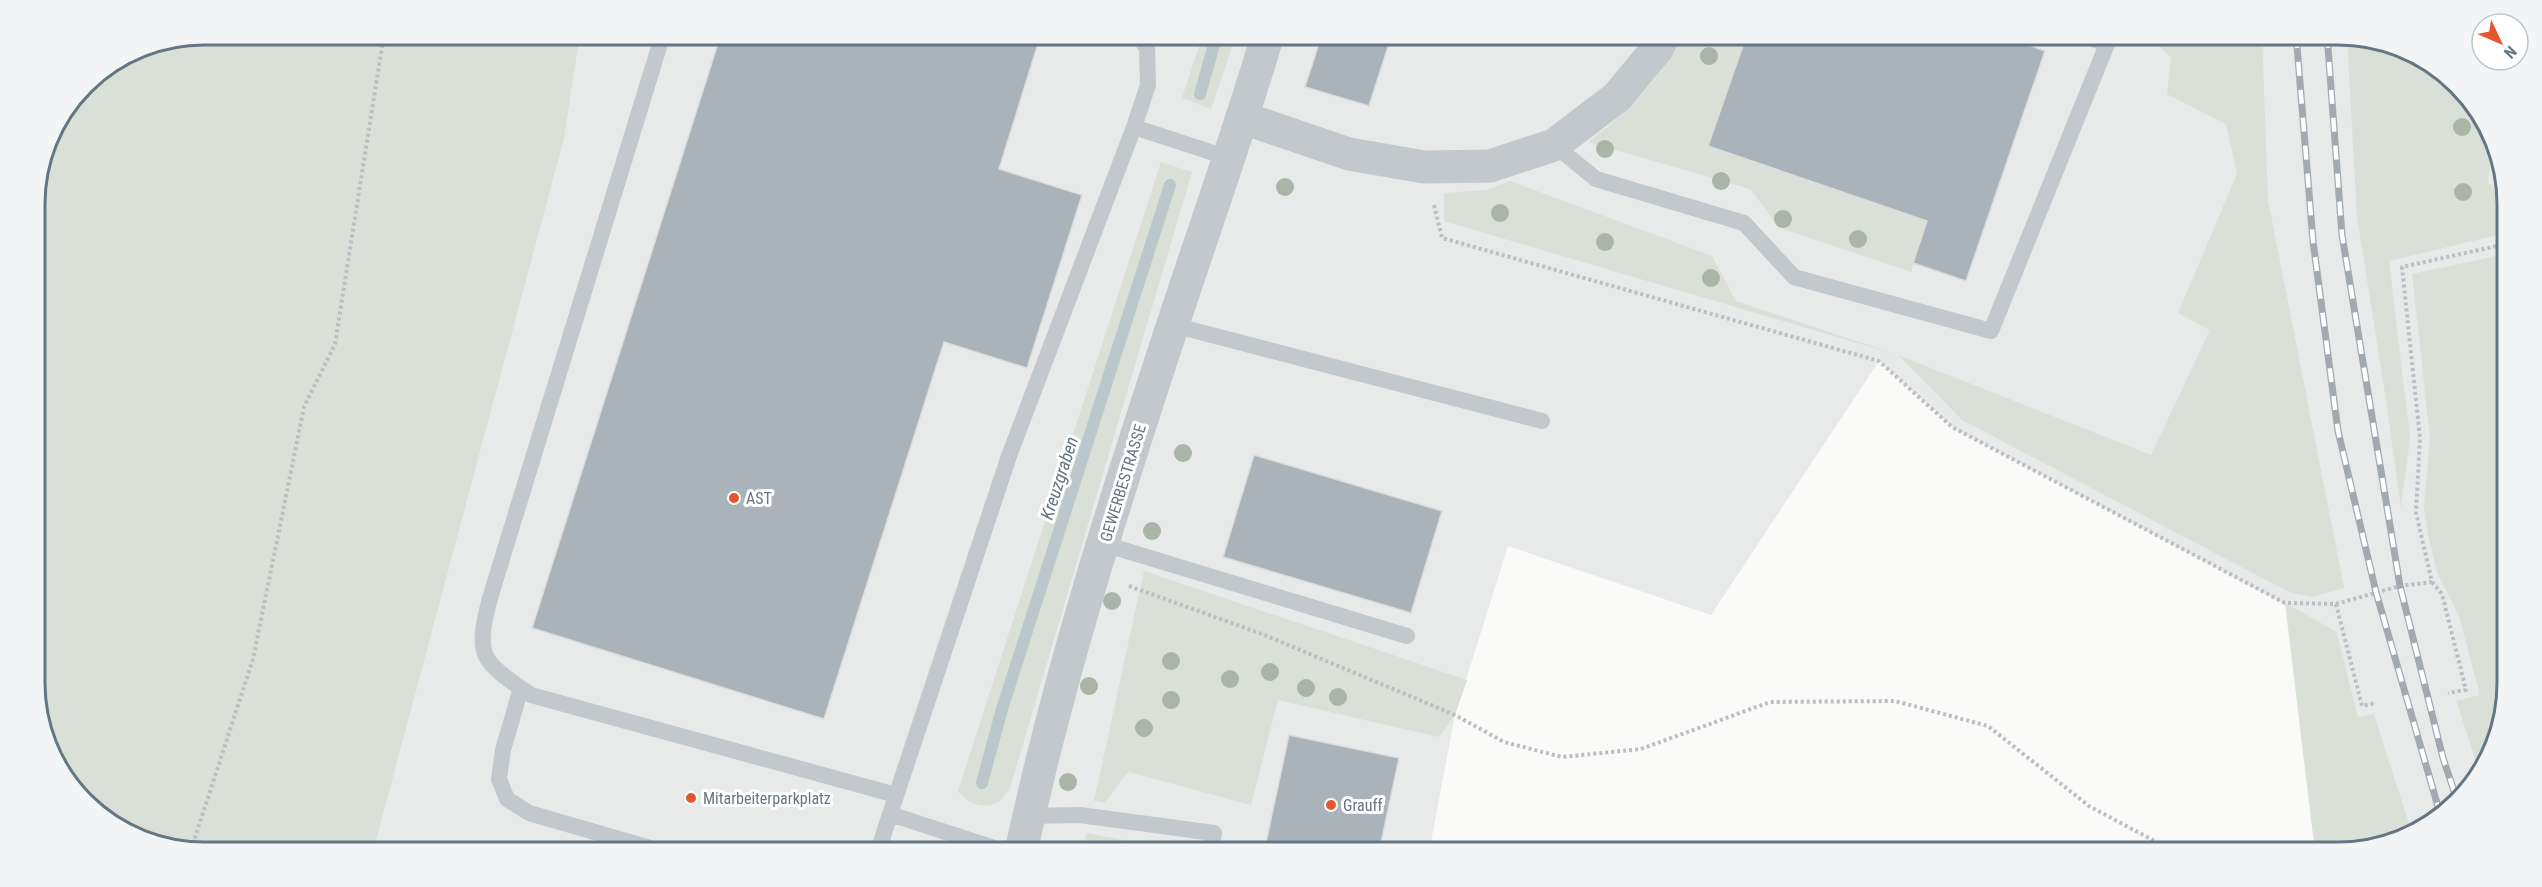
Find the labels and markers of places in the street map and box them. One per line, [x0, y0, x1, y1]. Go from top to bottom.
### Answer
place label: AST [746, 489, 772, 508]
marker: AST [727, 491, 741, 505]
place label: Mitarbeiterparkplatz [703, 789, 831, 808]
marker: Mitarbeiterparkplatz [684, 791, 698, 805]
place label: Grauff [1343, 796, 1383, 815]
marker: Grauff [1324, 798, 1338, 812]

